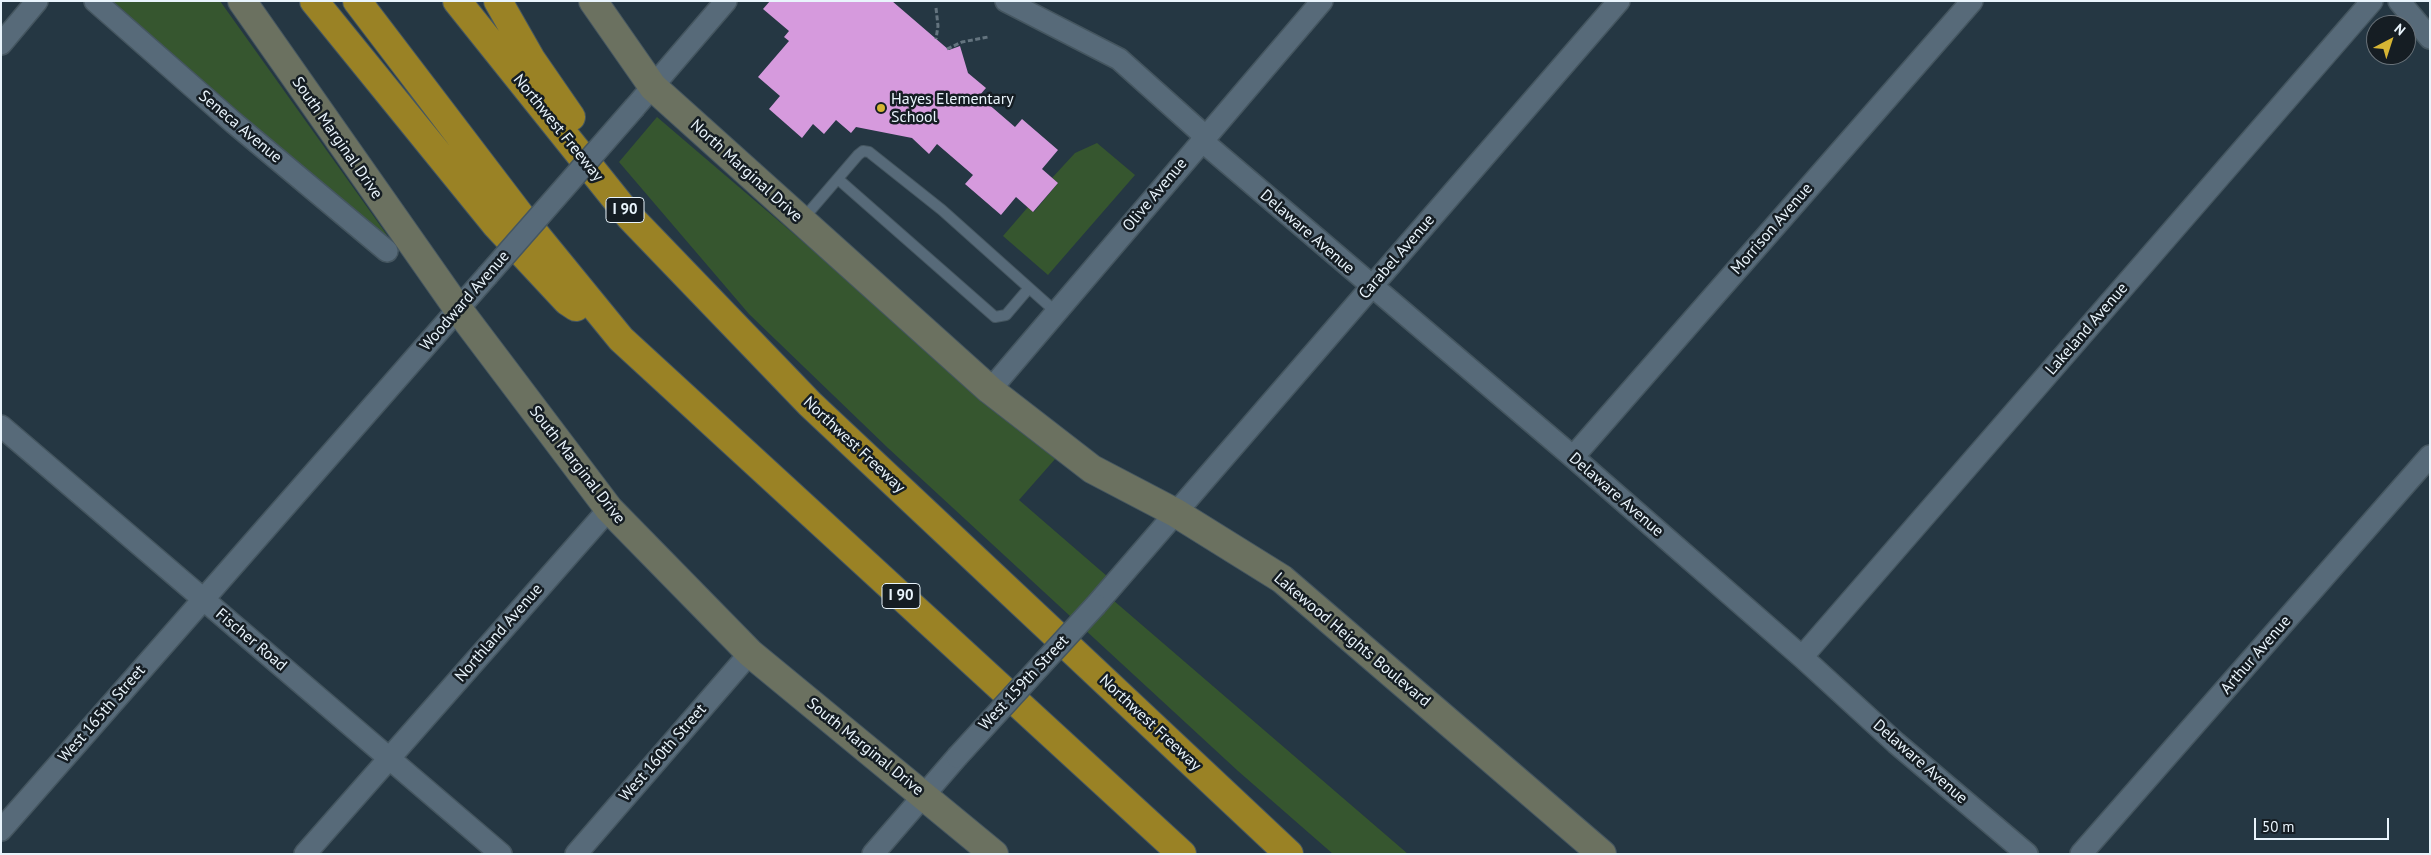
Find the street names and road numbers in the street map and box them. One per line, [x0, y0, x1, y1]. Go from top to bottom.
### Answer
street label: Northwest Freeway [509, 71, 607, 185]
street label: South Marginal Drive [288, 73, 386, 203]
street label: Seneca Avenue [194, 87, 286, 167]
street label: North Marginal Drive [686, 116, 806, 226]
street label: Olive Avenue [1119, 154, 1191, 236]
street label: Morrison Avenue [1727, 179, 1817, 279]
street label: Delaware Avenue [1256, 186, 1358, 278]
road number: I 90 [606, 198, 644, 222]
street label: Carabel Avenue [1355, 211, 1439, 303]
street label: Woodward Avenue [416, 247, 514, 355]
street label: Lakeland Avenue [2042, 279, 2132, 379]
street label: Northwest Freeway [799, 393, 909, 497]
street label: South Marginal Drive [525, 402, 629, 528]
street label: Delaware Avenue [1565, 449, 1667, 541]
street label: Lakewood Heights Boulevard [1270, 569, 1434, 711]
street label: Northland Avenue [451, 580, 547, 686]
road number: I 90 [882, 584, 920, 608]
street label: Fischer Road [212, 605, 290, 675]
street label: Arthur Avenue [2217, 612, 2295, 698]
street label: West 159th Street [975, 632, 1073, 734]
street label: West 165th Street [55, 661, 149, 767]
street label: Northwest Freeway [1095, 671, 1205, 775]
street label: South Marginal Drive [803, 694, 927, 800]
street label: West 160th Street [616, 700, 710, 806]
street label: Delaware Avenue [1869, 716, 1971, 808]

